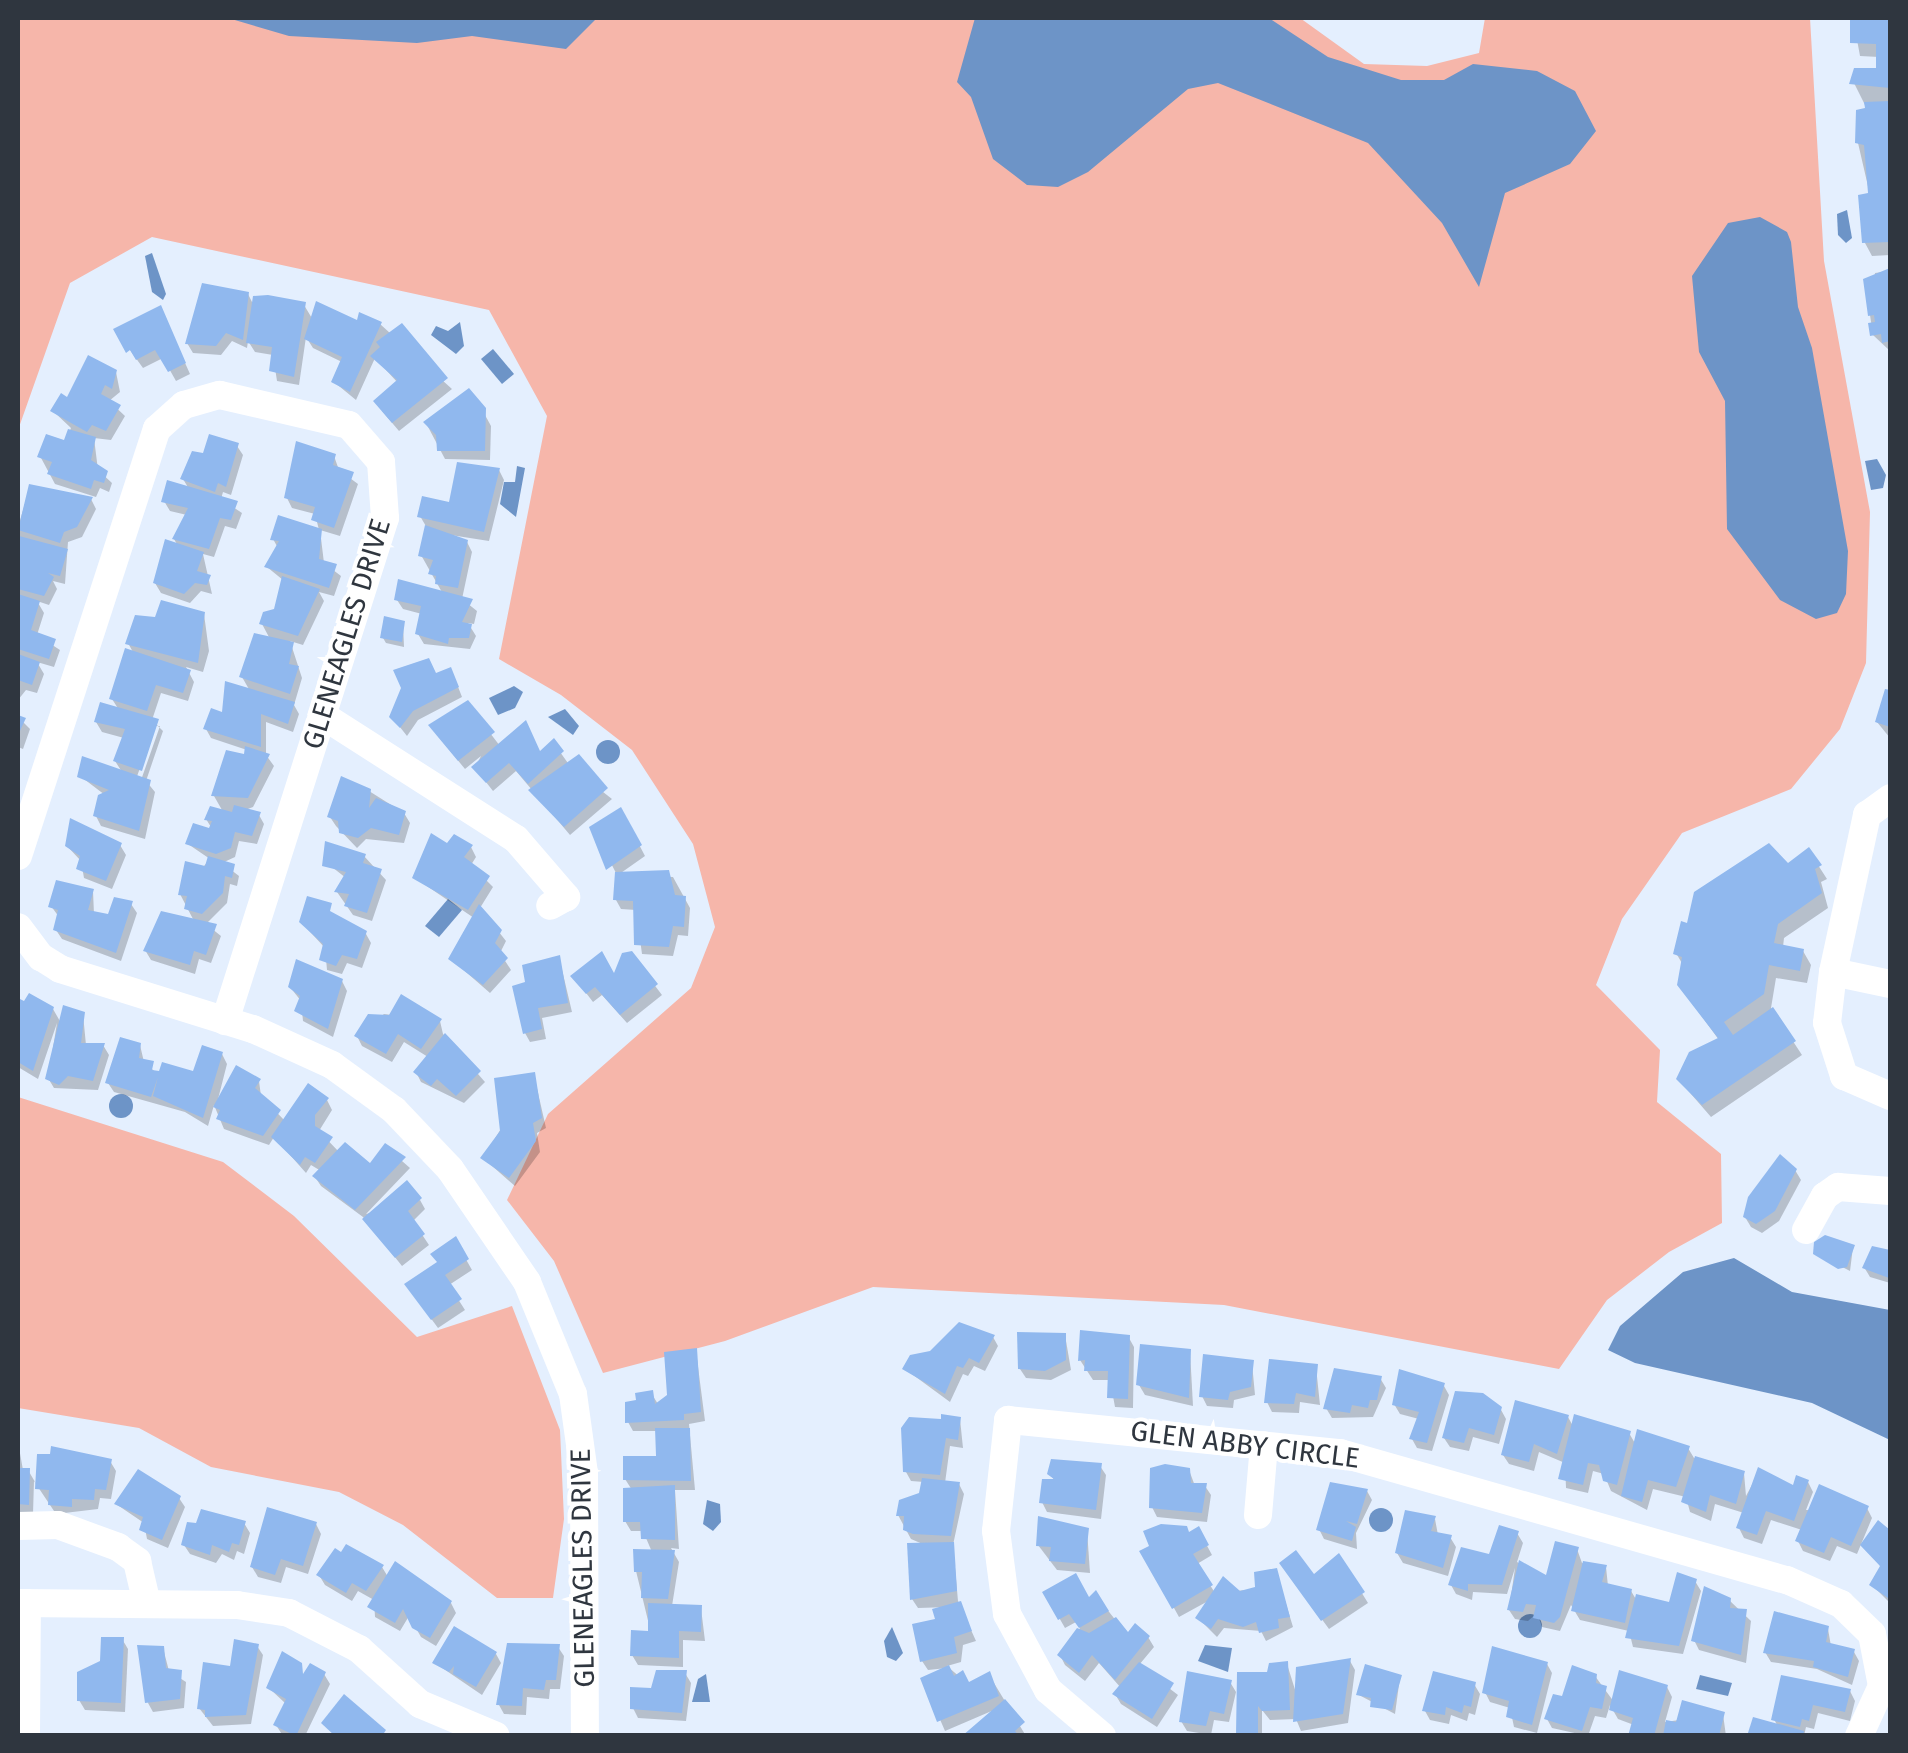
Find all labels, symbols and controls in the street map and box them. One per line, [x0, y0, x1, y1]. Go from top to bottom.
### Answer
street label: GLENEAGLES DRIVE [296, 515, 398, 753]
street label: GLEN ABBY CIRCLE [1129, 1414, 1361, 1476]
street label: GLENEAGLES DRIVE [564, 1448, 602, 1688]

